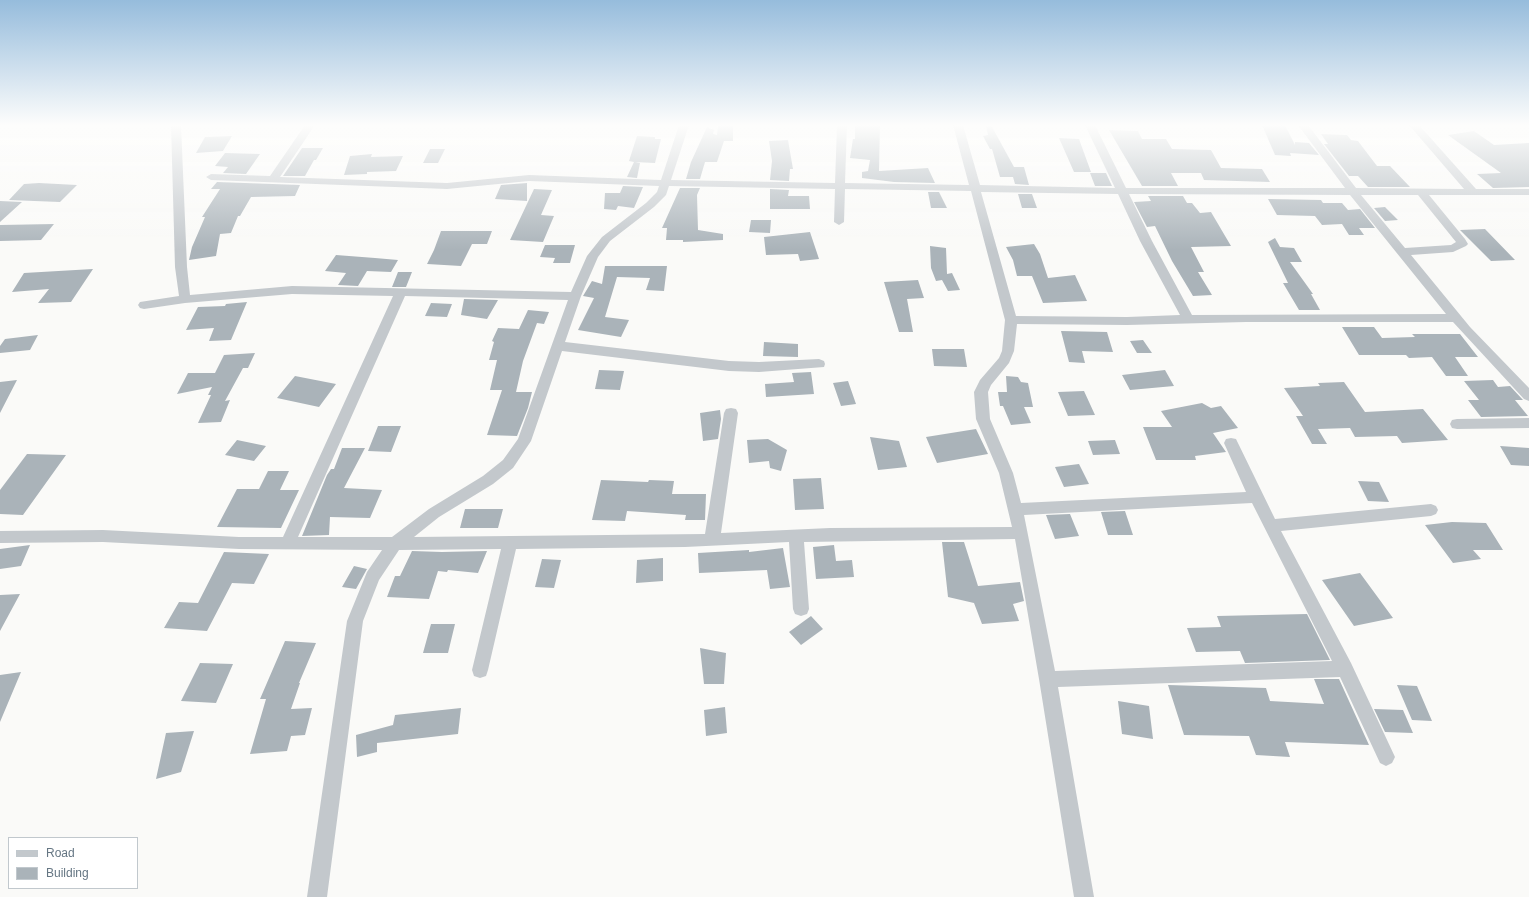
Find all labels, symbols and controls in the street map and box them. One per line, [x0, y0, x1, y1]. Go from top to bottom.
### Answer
legend [8, 837, 138, 889]
text: Road [46, 846, 75, 860]
text: Building [46, 866, 89, 880]

